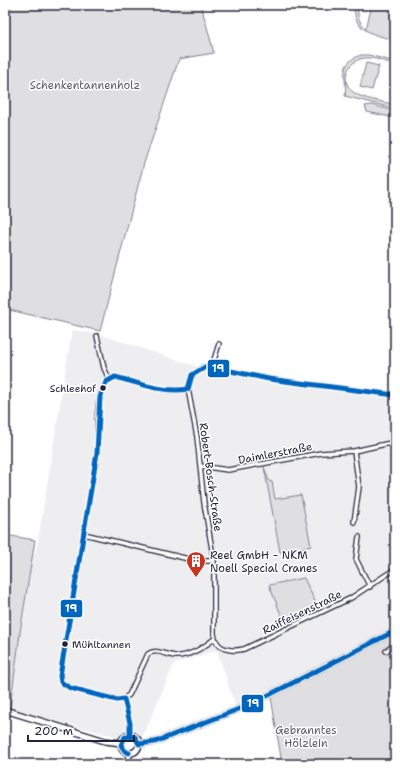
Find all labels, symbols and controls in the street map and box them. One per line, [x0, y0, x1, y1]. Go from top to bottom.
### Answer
park label: Schenkentannenholz [30, 78, 140, 93]
line badge: 19 [207, 359, 230, 378]
text: 19 [212, 361, 225, 376]
place label: Schleehof [50, 382, 96, 395]
marker: Schleehof [98, 383, 108, 393]
street label: Robert-Bosch-Straße [195, 422, 226, 532]
street label: Daimlerstraße [237, 439, 313, 468]
place label: Reel GmbH - NKM Noell Special Cranes [210, 548, 318, 576]
building icon: Reel GmbH - NKM Noell Special Cranes [185, 550, 207, 578]
street label: Raiffeisenstraße [260, 587, 344, 638]
line badge: 19 [60, 599, 83, 618]
text: 19 [65, 601, 78, 616]
place label: Mühltannen [72, 638, 131, 651]
marker: Mühltannen [60, 639, 70, 649]
line badge: 19 [241, 694, 264, 713]
text: 19 [247, 696, 260, 711]
scale bar [28, 717, 134, 743]
text: 200 m [34, 723, 73, 739]
park label: Gebranntes Hölzlein [275, 723, 337, 751]

